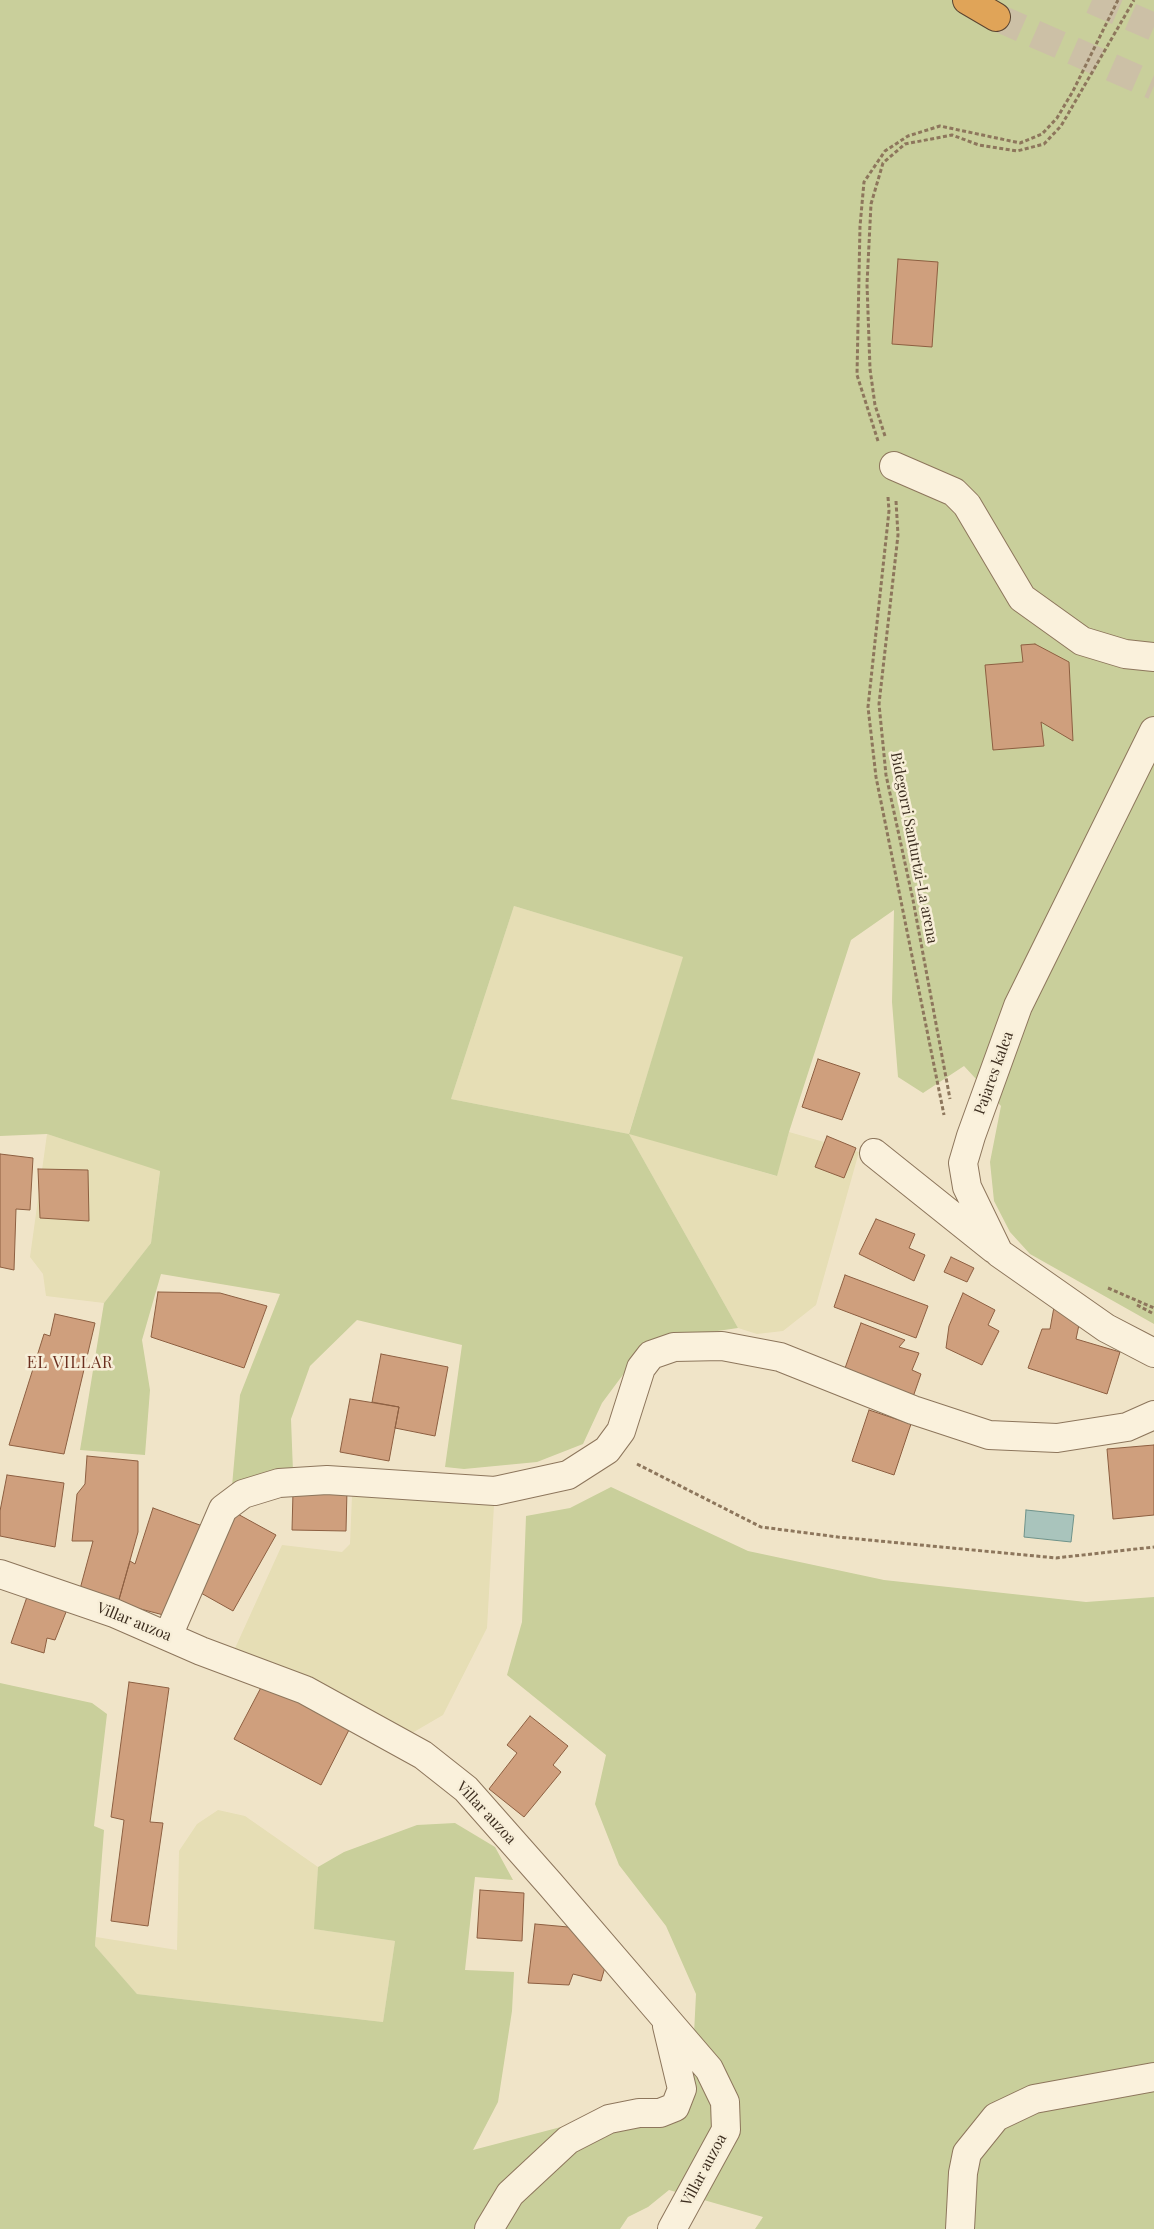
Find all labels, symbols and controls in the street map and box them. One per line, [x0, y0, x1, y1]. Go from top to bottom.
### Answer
street label: Bidegorri Santurtzi-La arena [887, 751, 941, 945]
street label: Pajares kalea [971, 1029, 1017, 1117]
district label: EL VILLAR [26, 1353, 114, 1373]
street label: Villar auzoa [94, 1599, 174, 1645]
street label: Villar auzoa [453, 1778, 519, 1848]
street label: Villar auzoa [678, 2131, 730, 2209]

